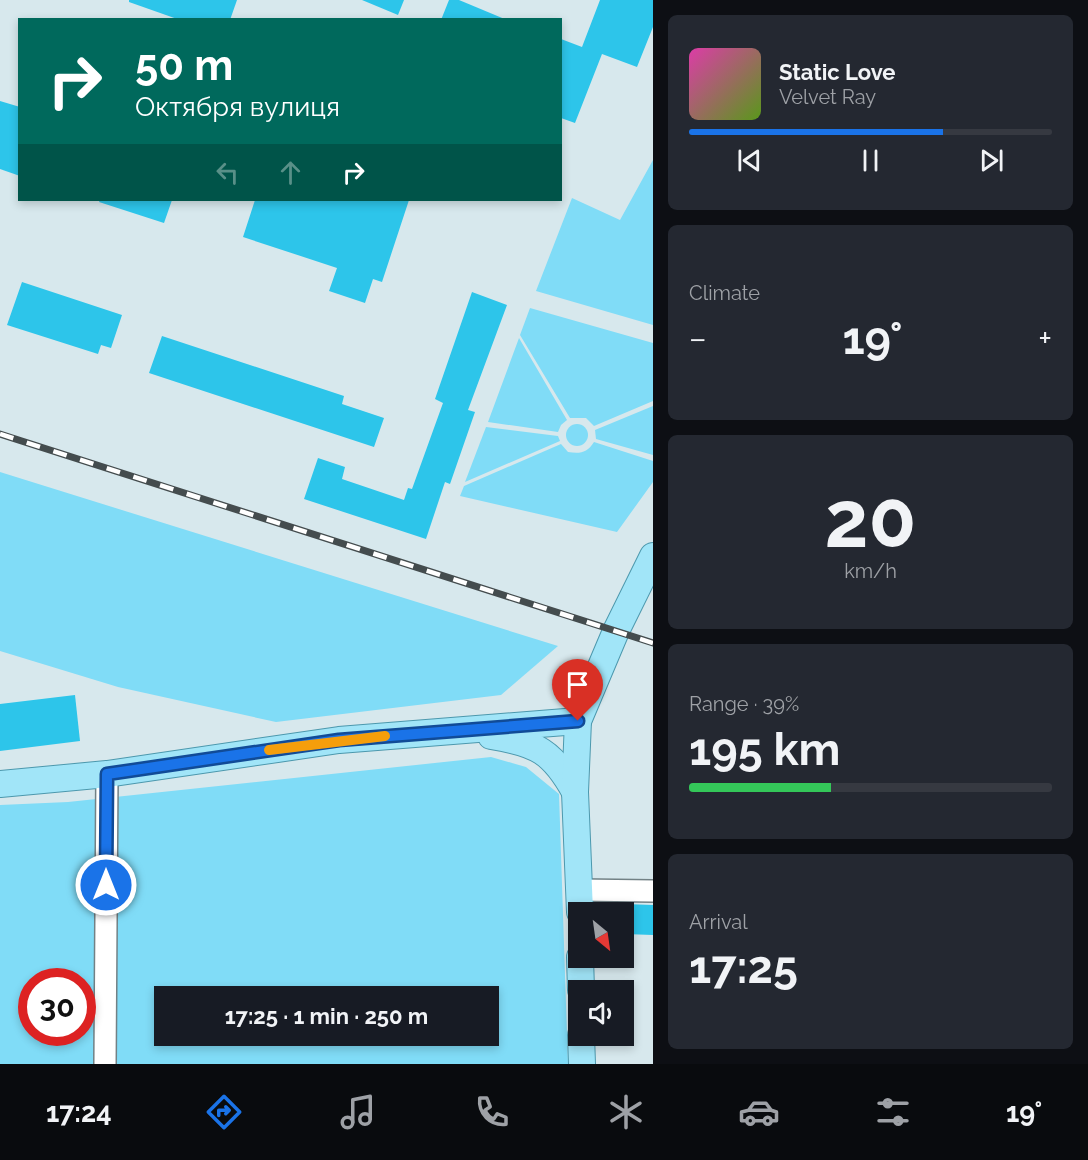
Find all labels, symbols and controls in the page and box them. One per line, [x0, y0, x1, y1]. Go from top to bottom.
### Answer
text: 50 m [135, 41, 233, 90]
icon: right [36, 42, 114, 120]
text: Static Love [779, 59, 896, 85]
text: Velvet Ray [779, 85, 876, 109]
text: Октября вулиця [135, 91, 340, 122]
icon: previous [733, 144, 766, 177]
icon: pause [854, 144, 887, 177]
icon: next [975, 144, 1008, 177]
icon: left [211, 156, 244, 189]
icon: ahead [274, 156, 307, 189]
icon: right [337, 156, 370, 189]
text: Climate [689, 281, 760, 305]
text: 19° [842, 312, 903, 365]
text: − [689, 319, 707, 358]
text: + [1038, 319, 1052, 358]
text: 20 [825, 474, 916, 565]
text: km/h [844, 559, 897, 583]
pin [552, 659, 603, 721]
icon: arrive [561, 668, 594, 701]
text: Range · 39% [689, 692, 799, 716]
text: 195 km [689, 723, 840, 776]
position arrow [74, 853, 138, 917]
north arrow [568, 902, 634, 968]
map controls [568, 902, 634, 1046]
text: Arrival [689, 910, 748, 934]
text: 17:25 [689, 941, 798, 994]
speed limit sign: 30 [18, 968, 96, 1046]
button: sound [568, 980, 634, 1046]
text: 17:25 · 1 min · 250 m [225, 1003, 428, 1029]
icon: directions [203, 1091, 245, 1133]
icon: music [337, 1091, 379, 1133]
icon: phone [471, 1091, 513, 1133]
icon: climate [605, 1091, 647, 1133]
icon: car [738, 1091, 780, 1133]
icon: filters [872, 1091, 914, 1133]
text: 17:24 [46, 1097, 112, 1128]
text: 19° [1006, 1097, 1042, 1128]

